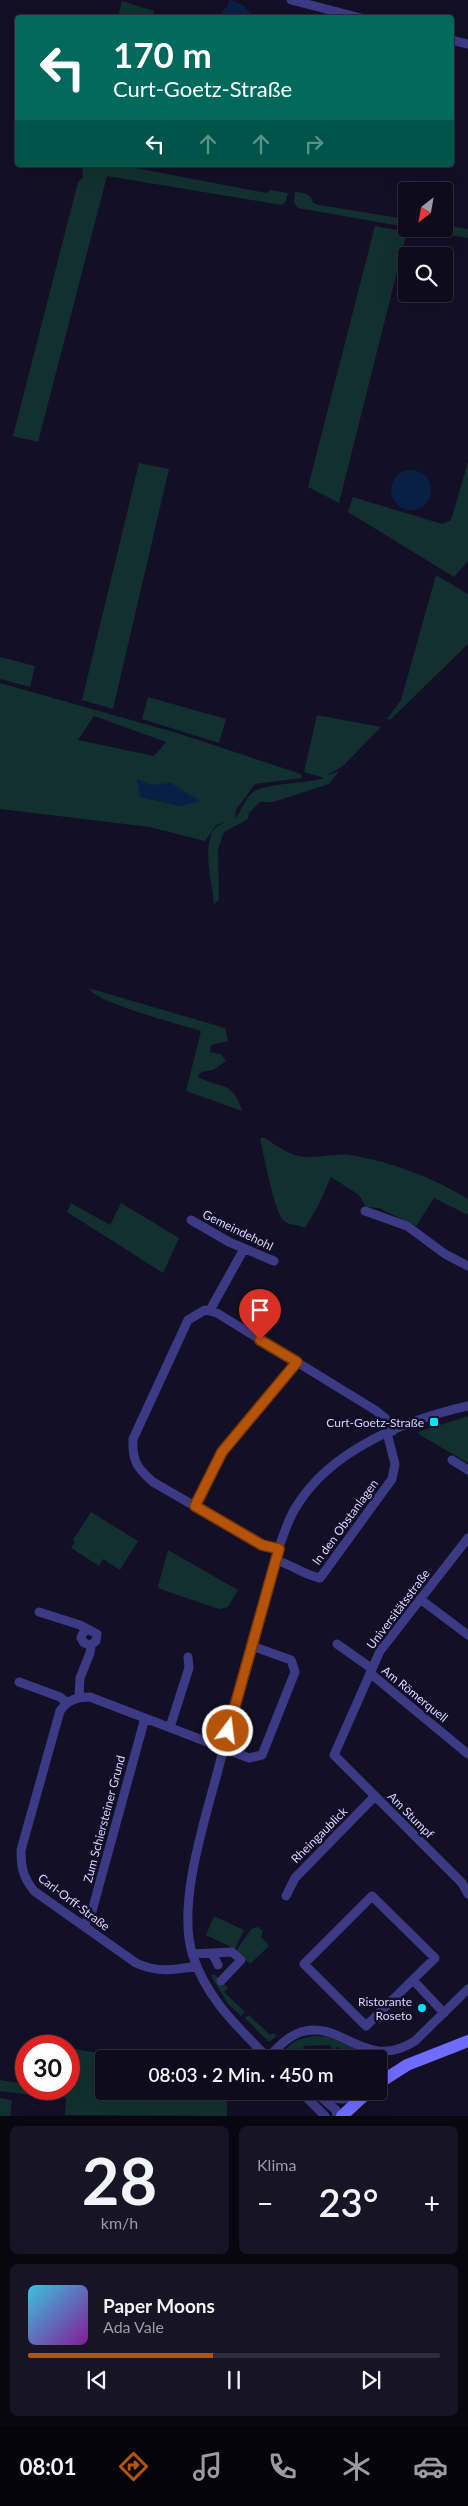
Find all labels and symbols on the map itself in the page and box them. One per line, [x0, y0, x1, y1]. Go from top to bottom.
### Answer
north arrow [398, 182, 452, 238]
street label: Gemeindehohl [200, 1206, 276, 1254]
pin [239, 1289, 281, 1340]
place label: Curt-Goetz-Straße [326, 1415, 424, 1430]
marker: Curt-Goetz-Straße [428, 1416, 440, 1428]
street label: In den Obstanlagen [309, 1476, 381, 1568]
street label: Universitätsstraße [363, 1566, 433, 1652]
street label: Am Römerquell [379, 1663, 451, 1725]
position arrow [201, 1704, 253, 1756]
street label: Zum Schiersteiner Grund [80, 1754, 128, 1884]
street label: Am Stumpf [385, 1789, 438, 1842]
street label: Rheingaublick [288, 1803, 351, 1866]
street label: Carl-Orff-Straße [35, 1870, 113, 1934]
place label: Ristorante Roseto [358, 1994, 412, 2023]
marker: Ristorante Roseto [416, 2002, 428, 2014]
speed limit sign: 30 [15, 2035, 80, 2100]

